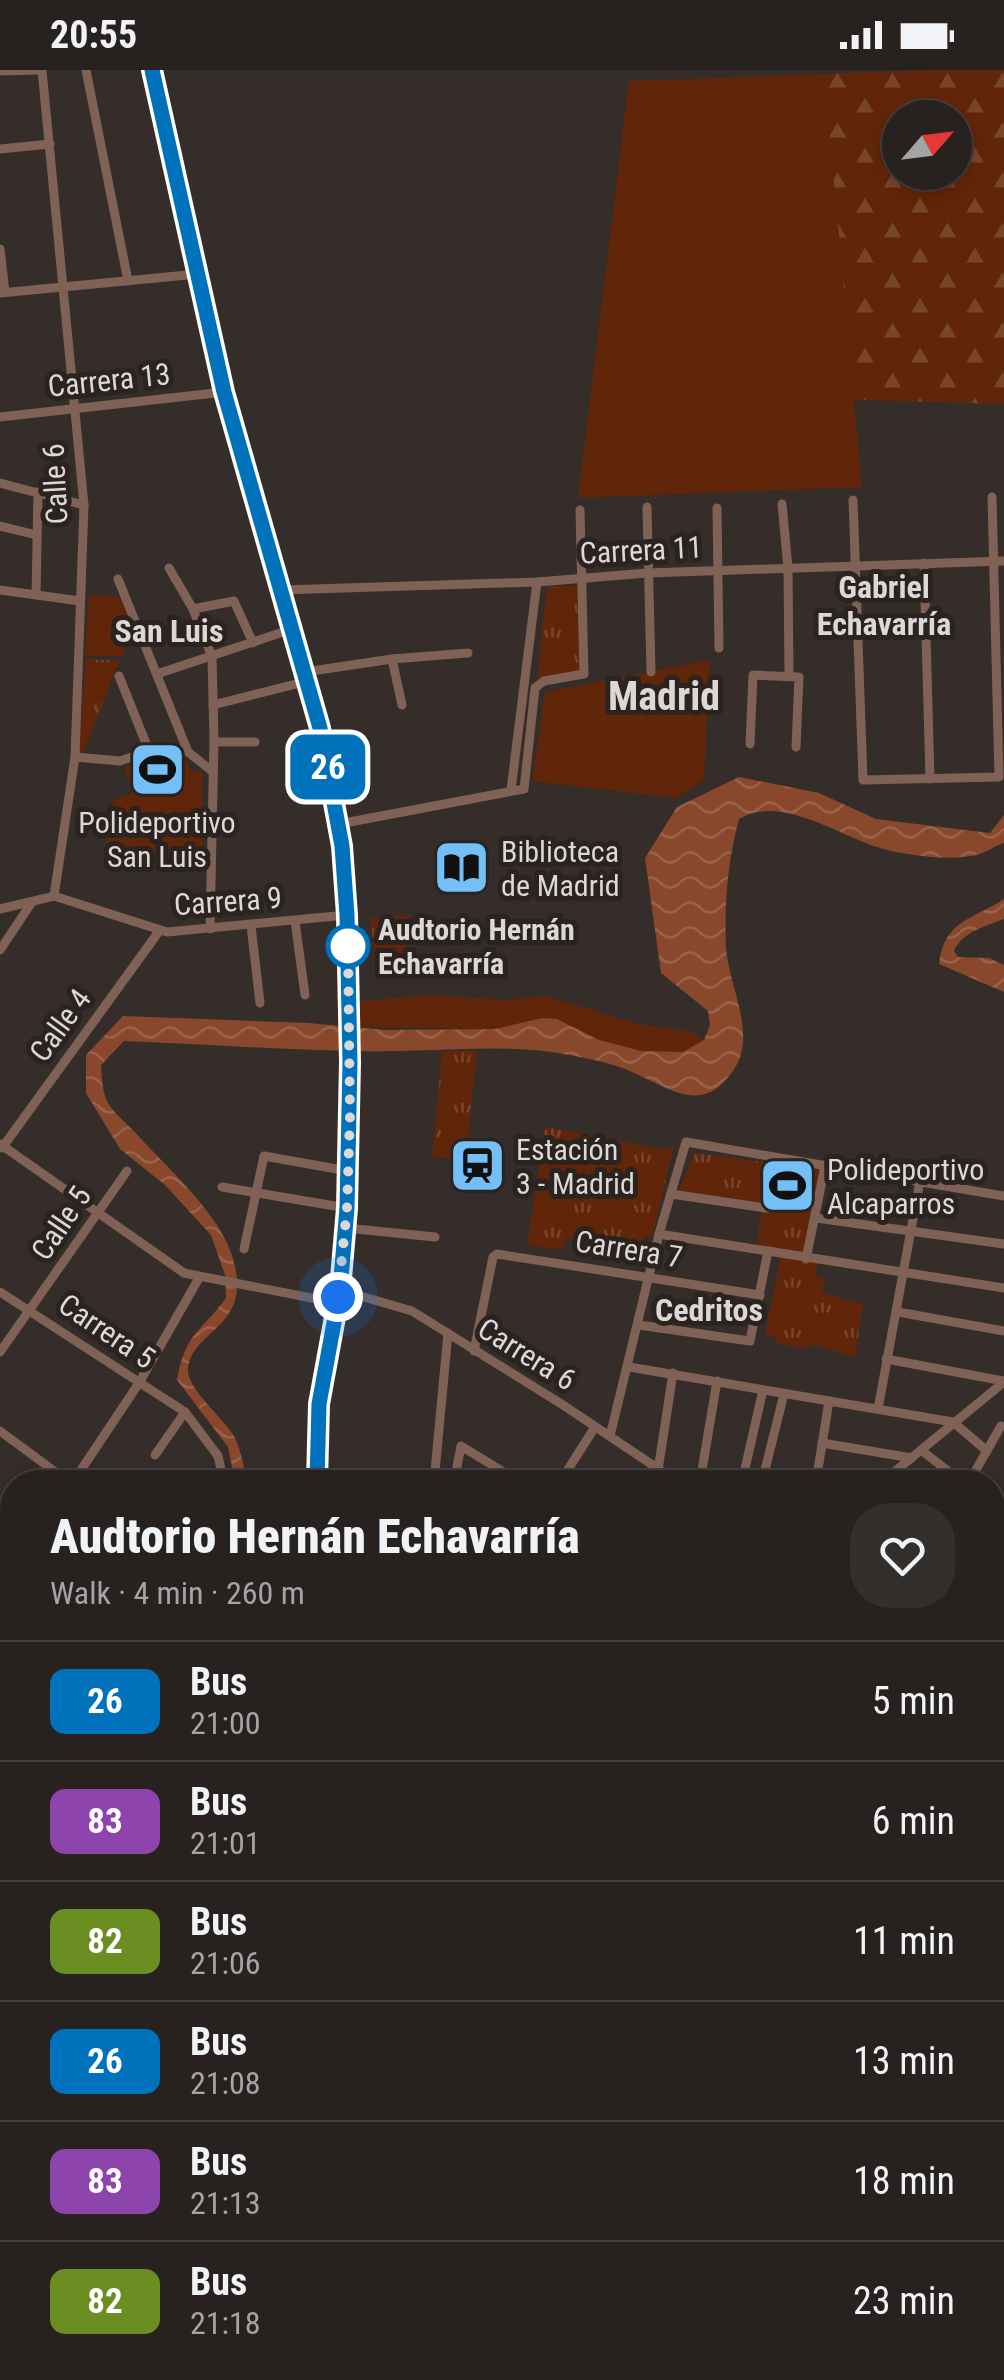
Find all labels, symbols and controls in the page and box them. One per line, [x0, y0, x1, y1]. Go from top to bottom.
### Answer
text: 20:55 [50, 13, 137, 57]
north arrow [882, 100, 972, 190]
map controls [882, 100, 972, 190]
street label: Carrera 13 [46, 356, 172, 404]
street label: Calle 6 [35, 443, 75, 525]
street label: Carrera 11 [579, 529, 703, 571]
district label: Gabriel Echavarría [817, 568, 951, 643]
district label: San Luis [115, 612, 223, 650]
district label: Madrid [608, 673, 720, 720]
line badge: 26 [283, 734, 373, 800]
sports icon: Polideportivo San Luis [127, 739, 187, 799]
text: 26 [310, 747, 346, 788]
place label: Polideportivo San Luis [78, 805, 236, 874]
place label: Biblioteca de Madrid [501, 834, 620, 903]
library icon: Biblioteca de Madrid [432, 838, 492, 898]
street label: Carrera 9 [173, 880, 283, 922]
place label: Audtorio Hernán Echavarría [378, 912, 575, 981]
marker: Audtorio Hernán Echavarría [327, 925, 369, 967]
street label: Calle 4 [22, 982, 98, 1068]
place label: Estación 3 - Madrid [516, 1132, 635, 1201]
station icon: Estación 3 - Madrid [447, 1136, 507, 1196]
place label: Polideportivo Alcaparros [827, 1152, 984, 1221]
sports icon: Polideportivo Alcaparros [758, 1156, 818, 1216]
street label: Calle 5 [24, 1180, 98, 1266]
street label: Carrera 7 [573, 1223, 685, 1275]
your location [313, 1272, 363, 1322]
street label: Carrera 5 [52, 1286, 162, 1376]
district label: Cedritos [655, 1291, 763, 1329]
street label: Carrera 6 [472, 1311, 582, 1397]
button: heart [850, 1503, 955, 1608]
text: Audtorio Hernán Echavarría [50, 1508, 580, 1565]
text: Walk · 4 min · 260 m [50, 1574, 305, 1612]
text: Bus [190, 1660, 247, 1704]
text: 5 min [872, 1679, 955, 1723]
text: 26 [87, 1681, 123, 1722]
text: 21:00 [190, 1704, 261, 1742]
text: Bus [190, 1780, 247, 1824]
text: 6 min [872, 1799, 955, 1843]
text: 83 [87, 1801, 123, 1842]
text: 21:01 [190, 1824, 261, 1862]
text: Bus [190, 1900, 247, 1944]
text: 11 min [853, 1919, 955, 1963]
text: 82 [87, 1921, 123, 1962]
text: 21:06 [190, 1944, 261, 1982]
text: Bus [190, 2020, 247, 2064]
text: 13 min [853, 2039, 955, 2083]
text: 26 [87, 2041, 123, 2082]
text: 21:08 [190, 2064, 261, 2102]
text: Bus [190, 2140, 247, 2184]
text: 18 min [853, 2159, 955, 2203]
text: 83 [87, 2161, 123, 2202]
text: 21:13 [190, 2184, 261, 2222]
text: Bus [190, 2260, 247, 2304]
text: 23 min [853, 2279, 955, 2323]
text: 82 [87, 2281, 123, 2322]
text: 21:18 [190, 2304, 261, 2342]

